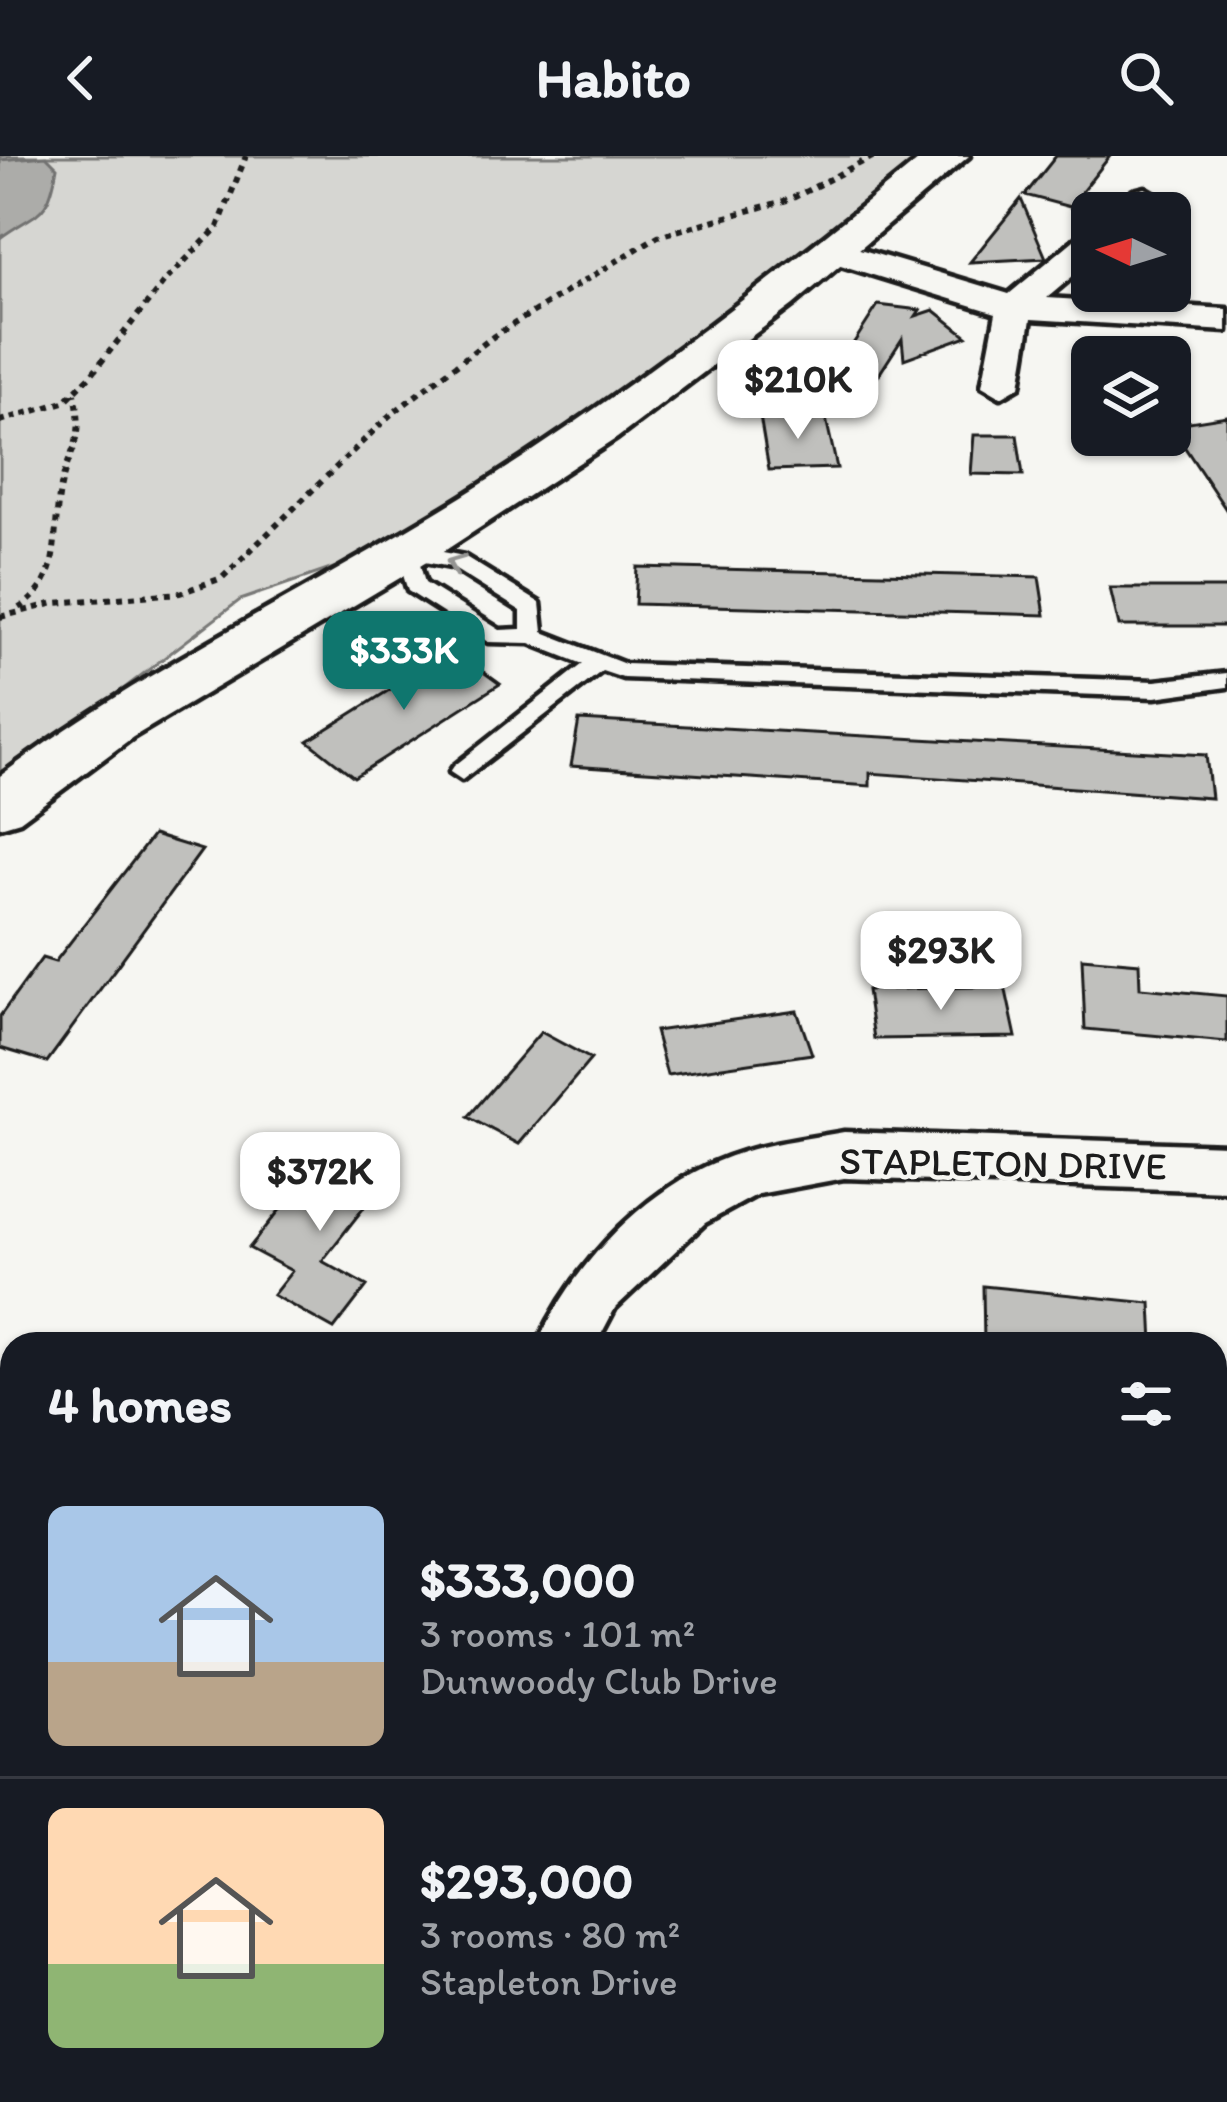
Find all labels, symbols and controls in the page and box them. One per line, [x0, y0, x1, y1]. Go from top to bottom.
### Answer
icon: back [48, 45, 114, 111]
icon: search [1113, 45, 1179, 111]
text: Habito [536, 46, 691, 111]
north arrow [1071, 192, 1191, 312]
map controls [1071, 192, 1191, 456]
button: layers [1071, 336, 1191, 456]
pin: $210K [714, 340, 882, 442]
text: $210K [744, 355, 852, 402]
one-way arrow [446, 555, 467, 579]
pin: $333K [320, 611, 488, 713]
text: $333K [350, 626, 458, 673]
pin: $293K [857, 911, 1025, 1013]
text: $293K [888, 926, 994, 973]
pin: $372K [236, 1132, 404, 1234]
street label: STAPLETON DRIVE [839, 1137, 1167, 1189]
text: $372K [267, 1147, 373, 1194]
icon: filters [1113, 1371, 1179, 1437]
text: 4 homes [48, 1374, 232, 1435]
text: $333,000 [420, 1549, 636, 1610]
icon: home [144, 1554, 288, 1698]
text: 3 rooms · 101 m² [420, 1610, 695, 1657]
text: Dunwoody Club Drive [420, 1657, 778, 1704]
text: $293,000 [420, 1850, 634, 1911]
icon: home [144, 1856, 288, 2000]
text: 3 rooms · 80 m² [420, 1911, 680, 1958]
text: Stapleton Drive [420, 1958, 678, 2005]

